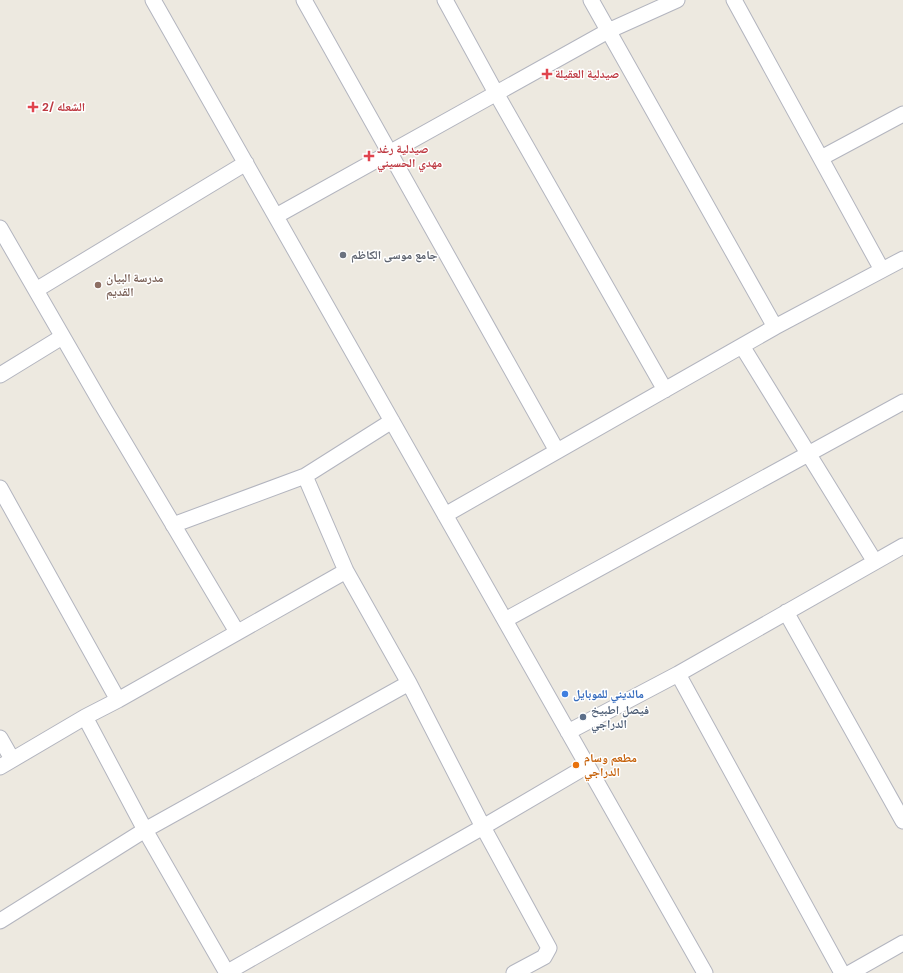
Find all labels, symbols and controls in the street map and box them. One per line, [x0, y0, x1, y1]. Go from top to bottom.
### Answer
place label: صيدلية العقيلة [555, 66, 619, 82]
marker: صيدلية العقيلة [542, 69, 552, 79]
place label: الشعله /2 [42, 99, 85, 115]
marker: الشعله /2 [27, 101, 39, 113]
place label: صيدلية رغد مهدي الحسيني [377, 141, 442, 173]
marker: صيدلية رغد مهدي الحسيني [364, 151, 374, 161]
place label: جامع موسى الكاظم [351, 247, 438, 263]
marker: جامع موسى الكاظم [338, 250, 348, 260]
place label: مدرسة البيان القديم [106, 270, 164, 300]
marker: مدرسة البيان القديم [93, 280, 103, 290]
place label: مالديني للموبايل [573, 686, 644, 704]
marker: مالديني للموبايل [560, 689, 570, 699]
place label: فيصل اطبيخ الدراجي [591, 702, 649, 734]
marker: فيصل اطبيخ الدراجي [578, 712, 588, 722]
place label: مطعم وسام الدراجي [584, 750, 637, 782]
marker: مطعم وسام الدراجي [571, 760, 581, 770]

